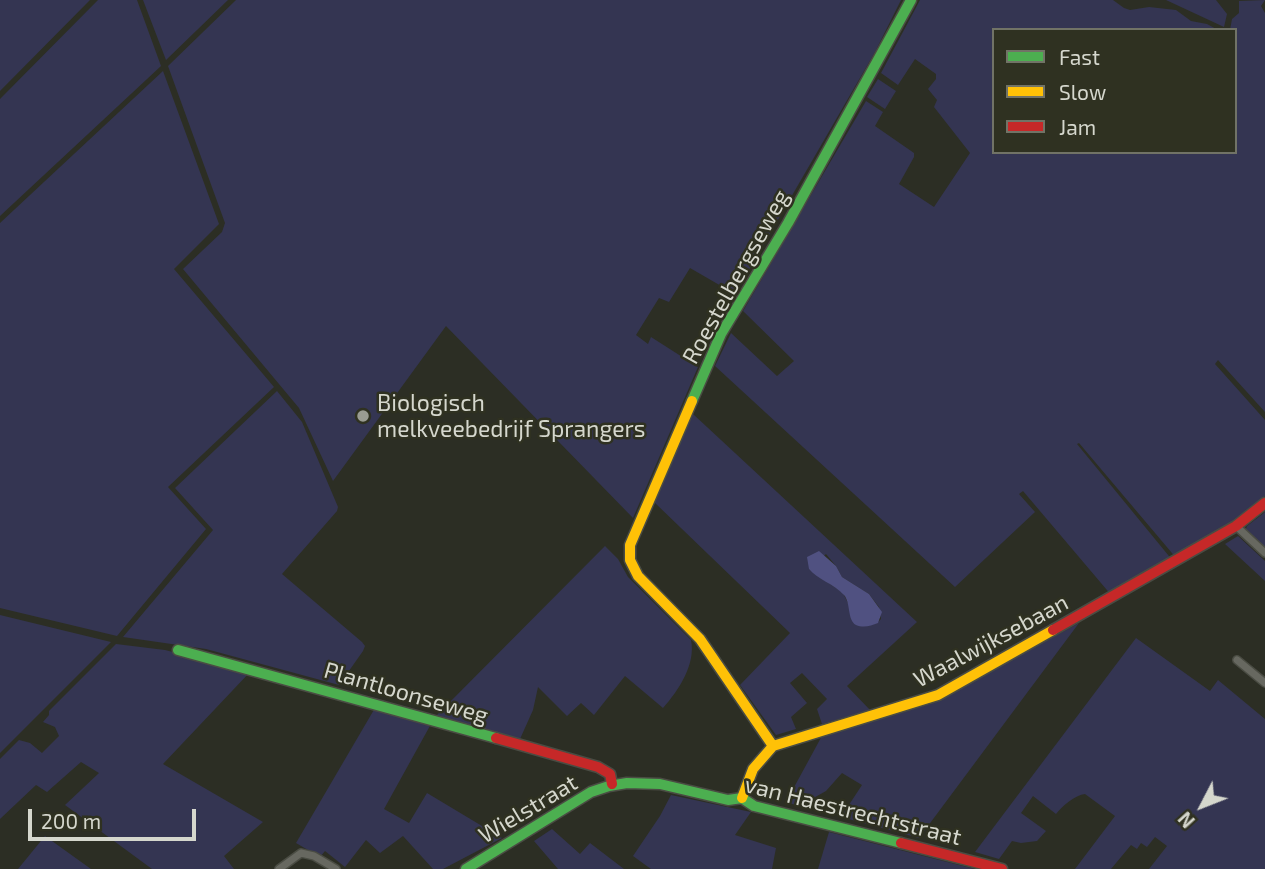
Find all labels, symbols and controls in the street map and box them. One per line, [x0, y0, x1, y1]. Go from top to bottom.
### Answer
legend [992, 28, 1237, 154]
text: Fast [1059, 44, 1100, 69]
text: Slow [1059, 79, 1106, 104]
text: Jam [1059, 114, 1096, 139]
street label: Roestelbergseweg [677, 185, 795, 369]
place label: Biologisch melkveebedrijf Sprangers [377, 389, 645, 443]
marker: Biologisch melkveebedrijf Sprangers [355, 408, 371, 424]
street label: Waalwijksebaan [909, 589, 1073, 693]
street label: Plantloonseweg [321, 656, 491, 730]
street label: Wielstraat [474, 769, 582, 849]
street label: van Haestrechtstraat [742, 771, 964, 851]
north arrow [1167, 771, 1237, 841]
scale bar [32, 796, 200, 840]
text: 200 m [41, 808, 101, 833]
text: N [1173, 808, 1199, 833]

